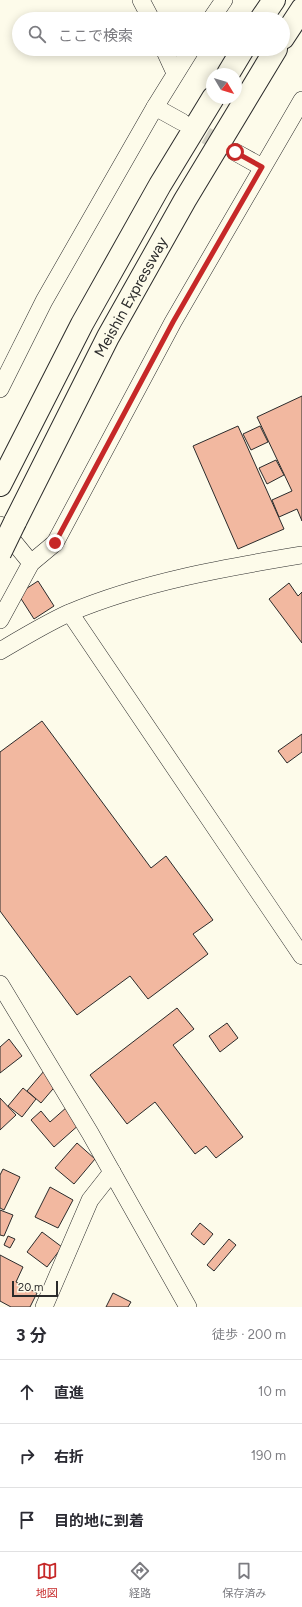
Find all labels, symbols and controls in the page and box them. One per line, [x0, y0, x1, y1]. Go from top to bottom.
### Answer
search box [12, 12, 290, 56]
icon: search [26, 23, 48, 45]
text: ここで検索 [58, 27, 133, 45]
north arrow [206, 68, 242, 104]
route start [226, 143, 244, 161]
street label: Meishin Expressway [91, 234, 171, 360]
route end [46, 534, 64, 552]
scale bar [12, 1279, 58, 1298]
text: 20 m [18, 1281, 43, 1294]
text: 3 分 [16, 1325, 47, 1345]
text: 徒歩 · 200 m [212, 1327, 286, 1342]
icon: ahead [16, 1381, 38, 1403]
text: 直進 [54, 1384, 84, 1402]
text: 10 m [258, 1384, 286, 1399]
icon: right [16, 1445, 38, 1467]
text: 右折 [54, 1448, 84, 1466]
text: 190 m [251, 1448, 286, 1463]
icon: arrive [16, 1509, 38, 1531]
text: 目的地に到着 [54, 1512, 144, 1530]
tab: 地図 [36, 1560, 58, 1600]
tab: 経路 [129, 1560, 151, 1600]
tab: 保存済み [222, 1560, 266, 1600]

